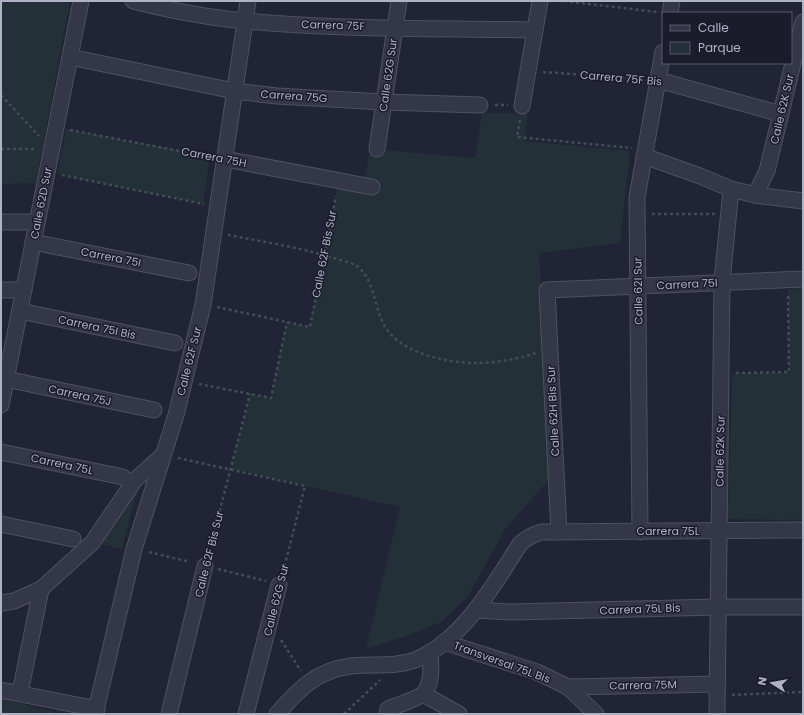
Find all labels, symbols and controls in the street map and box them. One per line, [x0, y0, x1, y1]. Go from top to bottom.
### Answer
legend [662, 12, 792, 64]
street label: Carrera 75F [301, 16, 366, 34]
text: Calle [698, 19, 729, 36]
street label: Calle 62G Sur [375, 37, 401, 113]
text: Parque [698, 39, 741, 56]
street label: Carrera 75F Bis [579, 66, 663, 90]
street label: Calle 62K Sur [766, 72, 798, 146]
street label: Carrera 75G [260, 86, 328, 106]
street label: Carrera 75H [180, 143, 248, 171]
street label: Calle 62D Sur [26, 166, 56, 240]
street label: Calle 62F Bis Sur [308, 209, 340, 299]
street label: Carrera 75I [80, 243, 142, 271]
street label: Calle 62I Sur [629, 257, 647, 325]
street label: Carrera 75I [656, 274, 718, 294]
street label: Carrera 75I Bis [57, 311, 138, 343]
street label: Calle 62F Sur [173, 325, 205, 397]
street label: Calle 62H Bis Sur [543, 365, 563, 457]
street label: Carrera 75J [47, 381, 113, 409]
street label: Calle 62K Sur [711, 415, 729, 487]
street label: Carrera 75L [29, 450, 95, 478]
street label: Calle 62F Bis Sur [191, 509, 227, 599]
street label: Carrera 75L [636, 523, 700, 539]
street label: Calle 62G Sur [259, 562, 293, 638]
street label: Carrera 75L Bis [599, 600, 681, 618]
street label: Transversal 75L Bis [451, 637, 553, 687]
north arrow [752, 663, 792, 703]
street label: Carrera 75M [609, 676, 677, 694]
text: N [754, 676, 771, 687]

